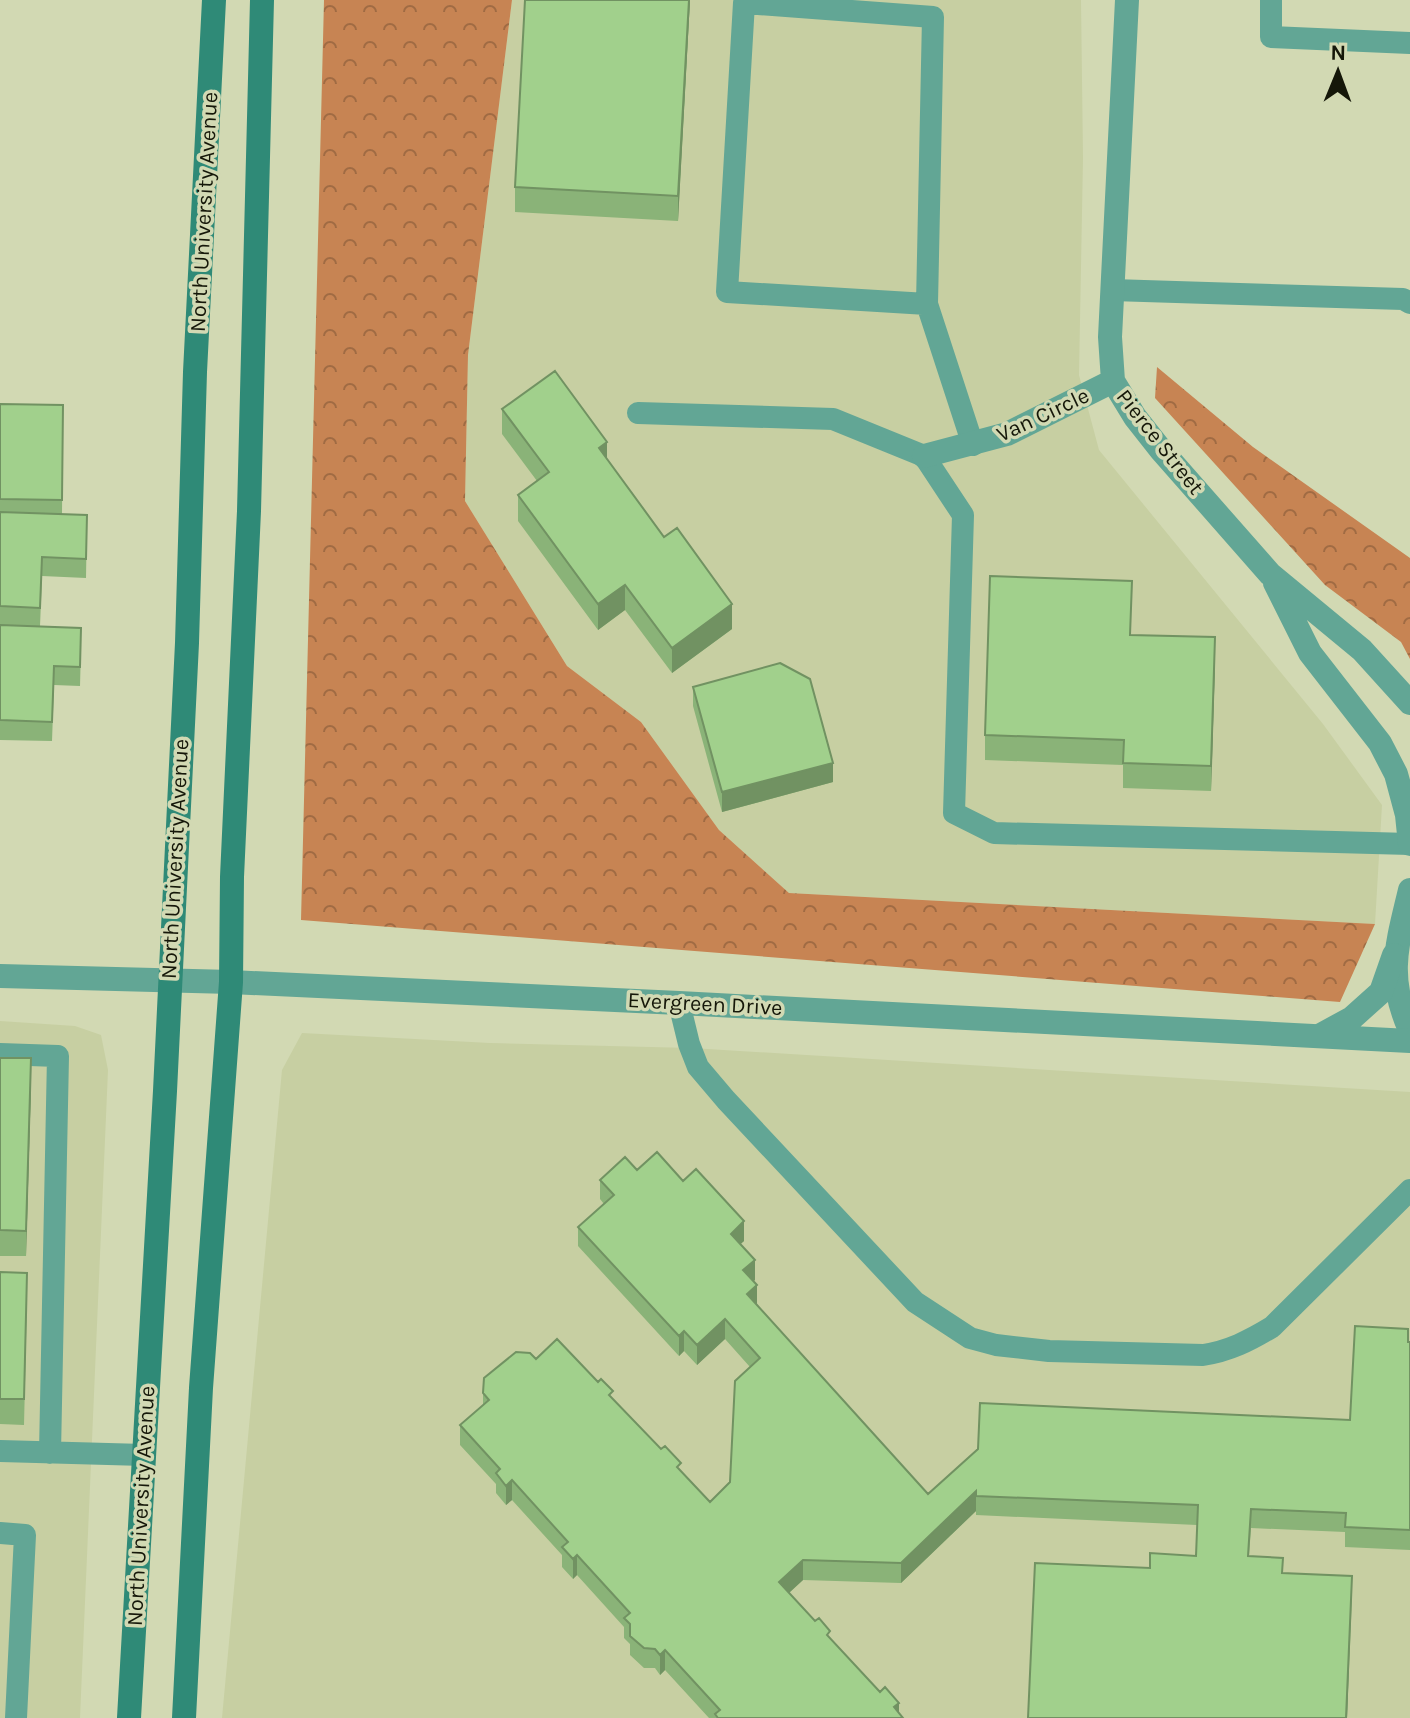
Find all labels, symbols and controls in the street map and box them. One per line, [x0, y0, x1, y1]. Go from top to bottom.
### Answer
north arrow [1298, 32, 1378, 112]
text: N [1330, 40, 1346, 66]
street label: North University Avenue [185, 91, 223, 333]
street label: Van Circle [993, 382, 1093, 448]
street label: Pierce Street [1111, 384, 1209, 500]
street label: North University Avenue [156, 738, 194, 980]
street label: Evergreen Drive [627, 987, 783, 1021]
street label: North University Avenue [122, 1385, 160, 1627]

